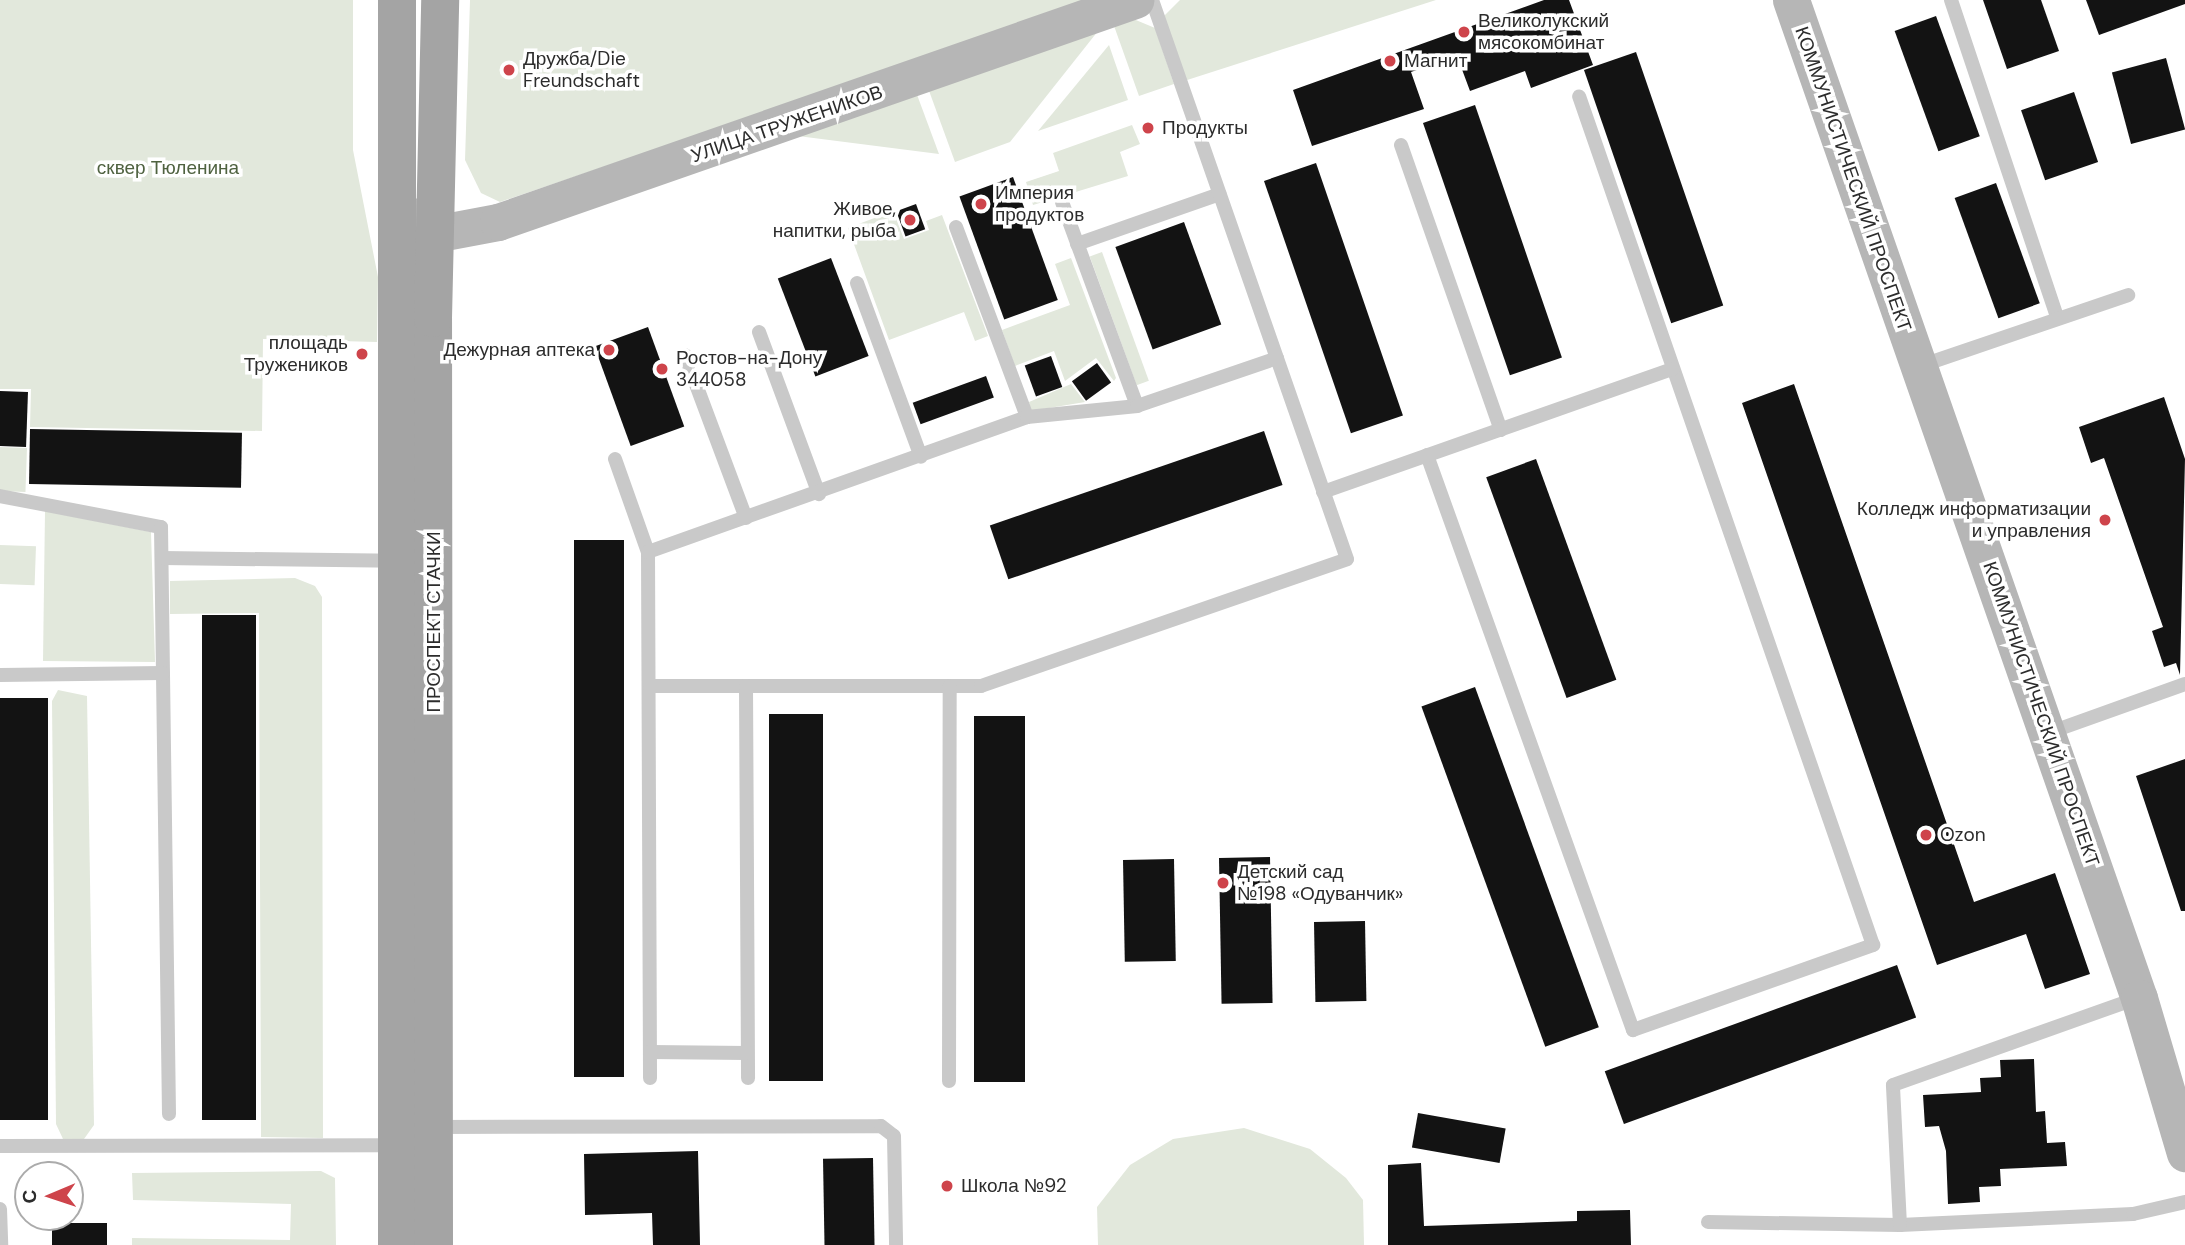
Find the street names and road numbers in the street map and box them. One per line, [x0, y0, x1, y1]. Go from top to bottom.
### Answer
street label: КОММУНИСТИЧЕСКИЙ ПРОСПЕКТ [1790, 24, 1916, 334]
street label: УЛИЦА ТРУЖЕНИКОВ [688, 80, 886, 168]
street label: ПРОСПЕКТ СТАЧКИ [423, 531, 445, 713]
street label: КОММУНИСТИЧЕСКИЙ ПРОСПЕКТ [1978, 559, 2104, 869]

